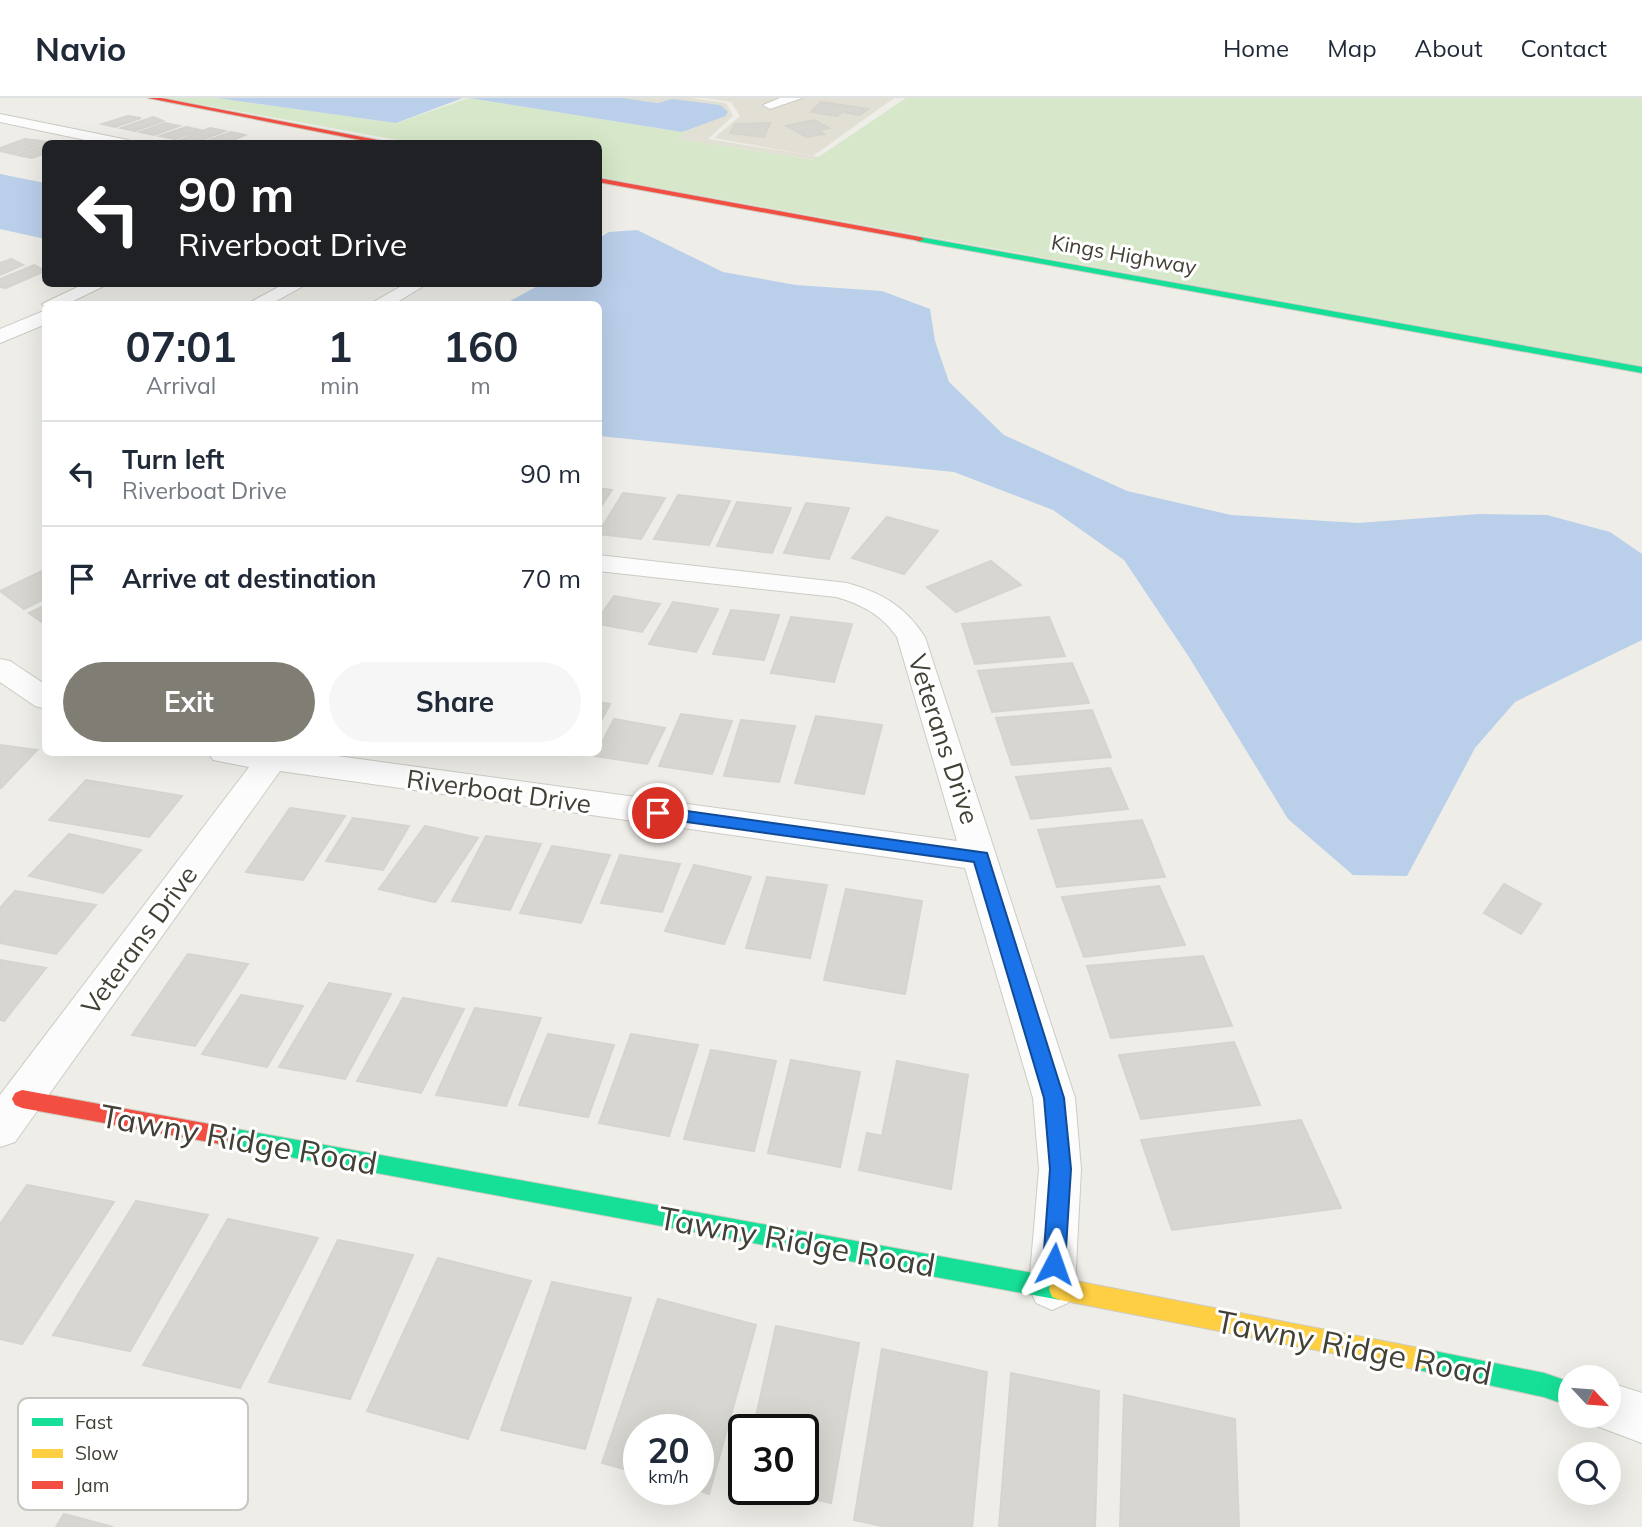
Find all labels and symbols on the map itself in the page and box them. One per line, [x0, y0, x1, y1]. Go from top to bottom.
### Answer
street label: Kings Highway [1049, 228, 1199, 280]
street label: Veterans Drive [901, 650, 987, 828]
street label: Riverboat Drive [405, 762, 593, 820]
pin [628, 783, 688, 843]
street label: Veterans Drive [74, 859, 204, 1021]
street label: Tawny Ridge Road [98, 1095, 380, 1183]
street label: Tawny Ridge Road [656, 1197, 938, 1285]
position arrow [1017, 1227, 1091, 1301]
street label: Tawny Ridge Road [1213, 1301, 1495, 1393]
north arrow [1558, 1365, 1620, 1428]
legend [18, 1398, 248, 1510]
text: Fast [75, 1410, 113, 1434]
speed limit sign: 30 [728, 1414, 819, 1505]
text: Slow [75, 1441, 119, 1465]
text: Jam [75, 1473, 109, 1497]

